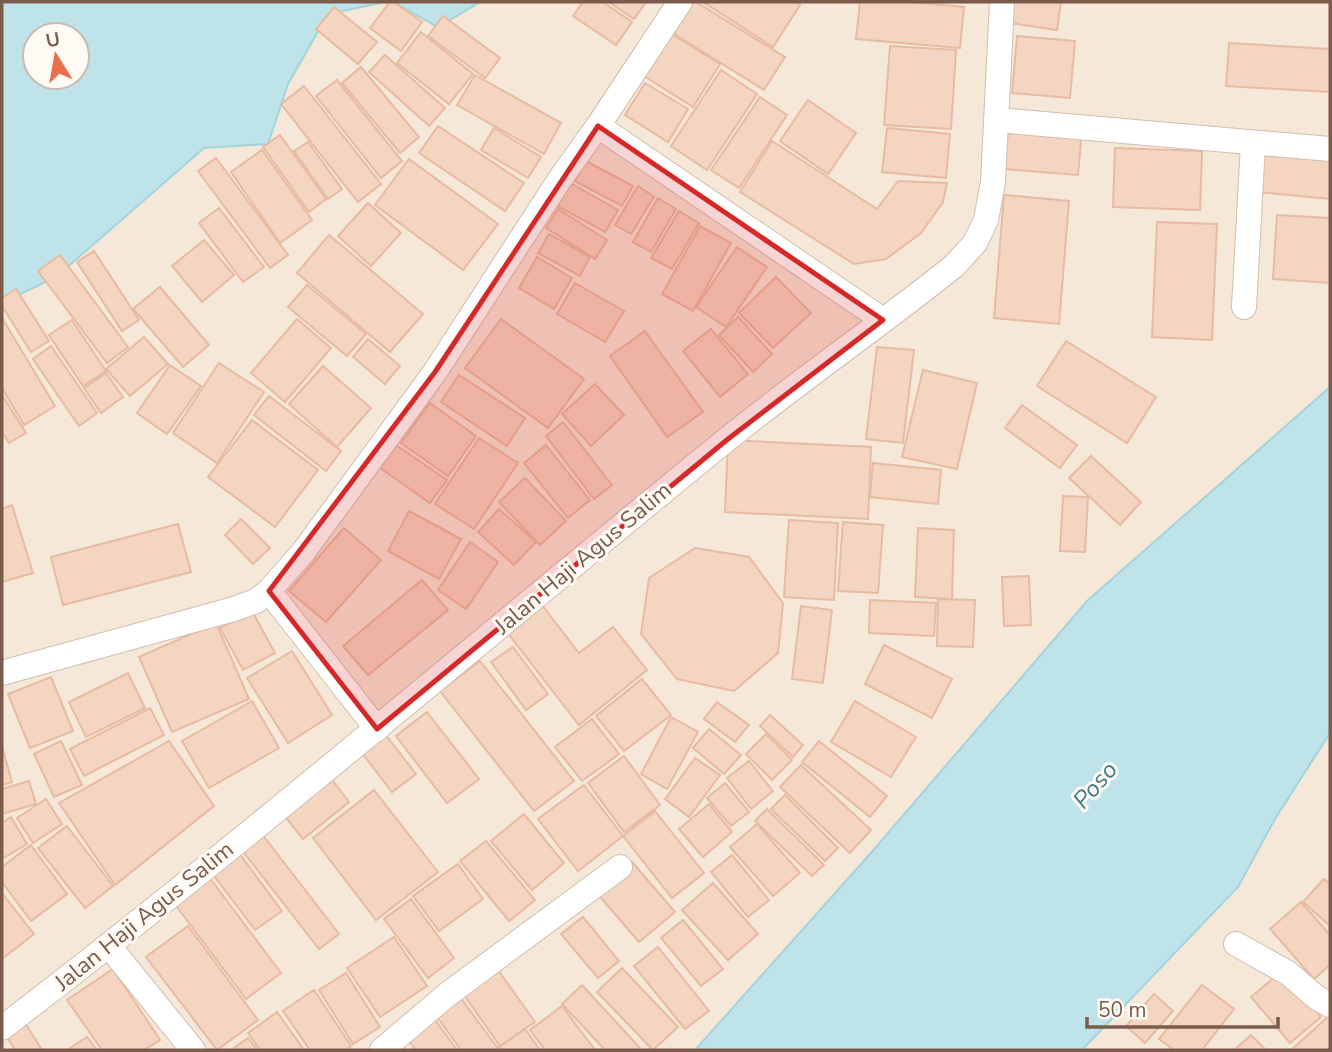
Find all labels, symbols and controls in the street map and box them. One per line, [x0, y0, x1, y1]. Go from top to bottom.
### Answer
north arrow [21, 21, 91, 91]
text: U [44, 26, 62, 54]
street label: Jalan Haji Agus Salim [487, 475, 678, 642]
water label: Poso [1066, 755, 1124, 815]
street label: Jalan Haji Agus Salim [47, 834, 240, 999]
scale bar [1087, 986, 1278, 1030]
text: 50 m [1098, 996, 1147, 1024]

